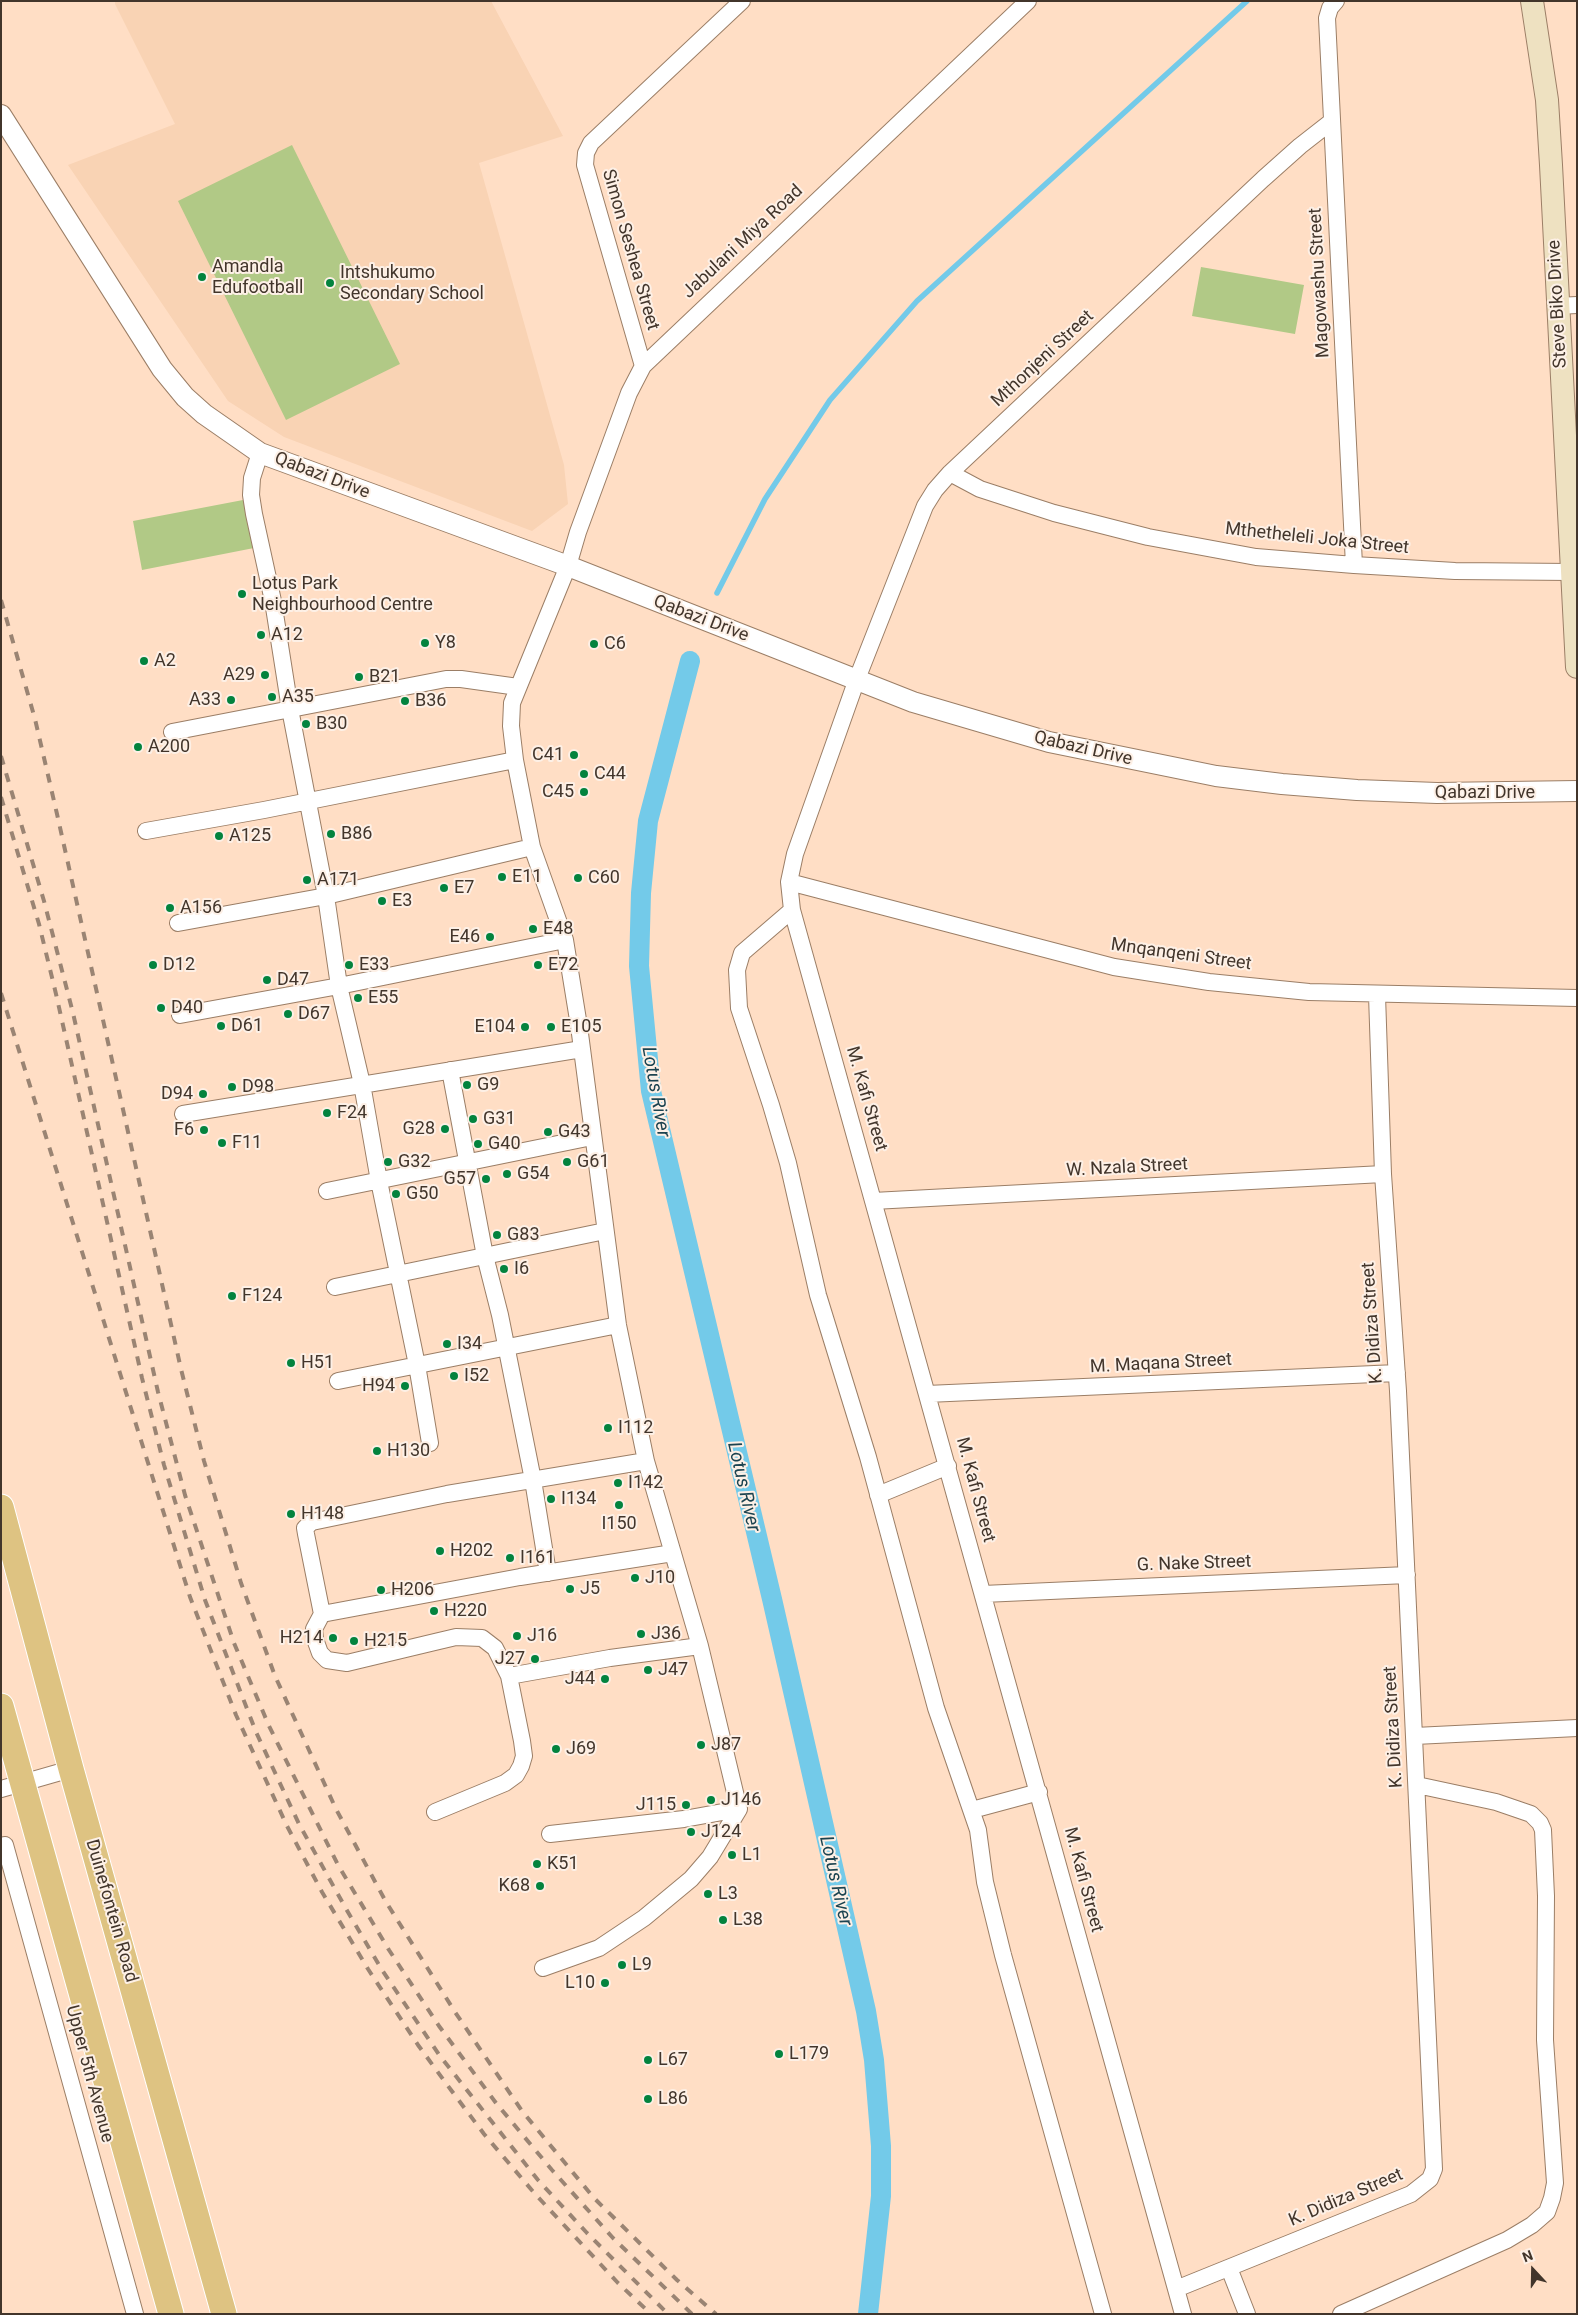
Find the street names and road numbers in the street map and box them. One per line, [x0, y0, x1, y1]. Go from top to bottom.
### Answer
street label: Simon Seshea Street [597, 167, 663, 333]
street label: Jabulani Miya Road [678, 181, 808, 303]
street label: Magowashu Street [1305, 207, 1335, 359]
street label: Steve Biko Drive [1544, 239, 1572, 369]
street label: Mthonjeni Street [987, 306, 1099, 412]
street label: Qabazi Drive [271, 448, 373, 504]
street label: Mthetheleli Joka Street [1224, 519, 1410, 559]
street label: Qabazi Drive [650, 591, 752, 647]
street label: Qabazi Drive [1032, 727, 1134, 771]
street label: Qabazi Drive [1435, 782, 1535, 804]
street label: Mnqanqeni Street [1109, 934, 1253, 976]
street label: M. Kafi Street [841, 1044, 891, 1154]
street label: W. Nzala Street [1066, 1154, 1188, 1182]
street label: K. Didiza Street [1358, 1261, 1388, 1385]
street label: M. Maqana Street [1089, 1349, 1233, 1379]
street label: M. Kafi Street [951, 1435, 999, 1545]
street label: G. Nake Street [1136, 1551, 1252, 1577]
street label: K. Didiza Street [1380, 1666, 1408, 1788]
street label: M. Kafi Street [1059, 1825, 1107, 1935]
street label: Duinefontein Road [80, 1837, 142, 1985]
street label: Upper 5th Avenue [60, 2003, 118, 2145]
street label: K. Didiza Street [1286, 2164, 1406, 2232]

